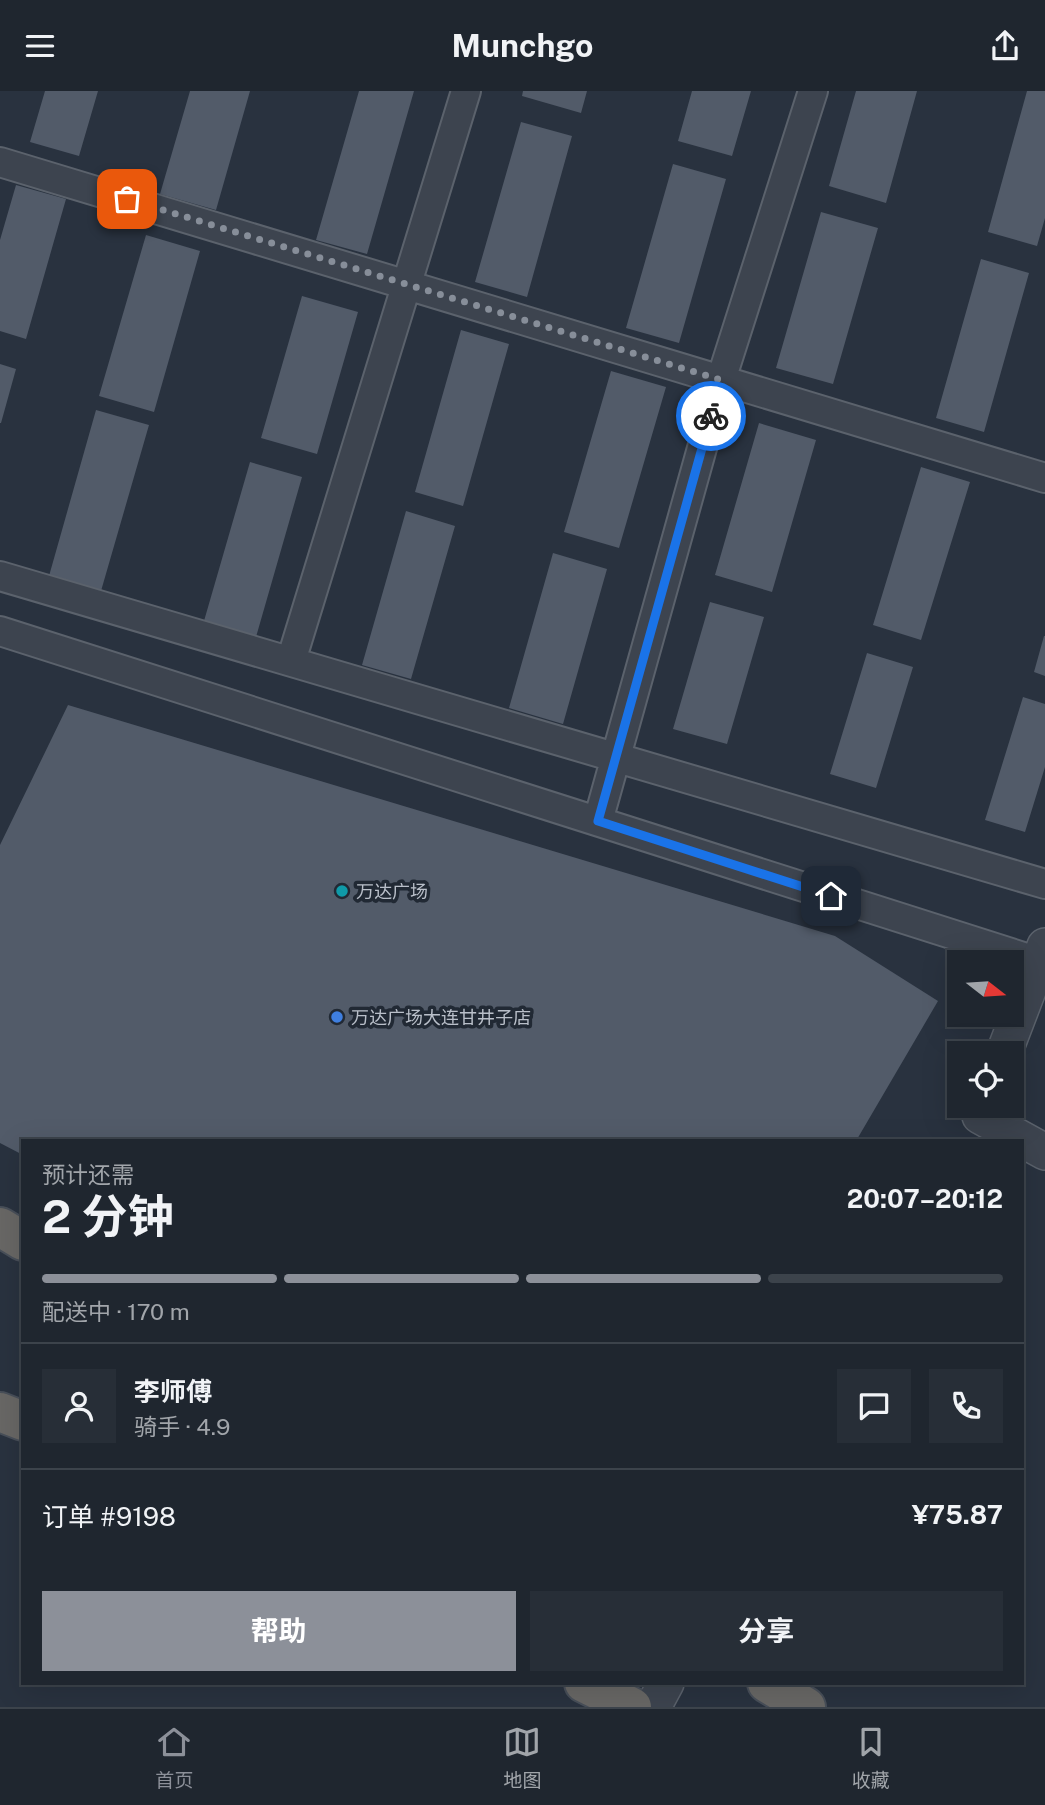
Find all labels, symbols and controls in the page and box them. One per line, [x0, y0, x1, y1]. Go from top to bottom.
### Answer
icon: menu [21, 27, 59, 65]
text: Munchgo [452, 27, 593, 64]
icon: share [986, 27, 1024, 65]
pin [97, 169, 157, 229]
icon: bag [108, 180, 146, 218]
courier [676, 381, 746, 451]
icon: bike [692, 397, 730, 435]
pin [801, 866, 861, 926]
icon: home [812, 877, 850, 915]
place label: 万达广场 [356, 881, 428, 902]
marker: 万达广场 [334, 883, 350, 899]
north arrow [947, 950, 1024, 1027]
map controls [947, 950, 1024, 1118]
place label: 万达广场大连甘井子店 [351, 1007, 531, 1028]
marker: 万达广场大连甘井子店 [329, 1009, 345, 1025]
button: locate [947, 1041, 1024, 1118]
text: 预计还需 [42, 1161, 134, 1188]
text: 20:07–20:12 [847, 1183, 1003, 1214]
text: 2 分钟 [42, 1189, 174, 1243]
text: 配送中 · 170 m [42, 1298, 190, 1325]
button: person [42, 1369, 116, 1443]
button: chat [837, 1369, 911, 1443]
button: phone [929, 1369, 1003, 1443]
text: 李师傅 [134, 1376, 212, 1407]
text: 骑手 · 4.9 [134, 1413, 230, 1440]
text: ¥75.87 [912, 1499, 1003, 1530]
text: 订单 #9198 [42, 1501, 176, 1532]
button: 帮助 [42, 1591, 516, 1671]
button: 分享 [530, 1591, 1003, 1671]
tab: 首页 [155, 1723, 193, 1792]
tab: 地图 [503, 1723, 542, 1792]
tab: 收藏 [852, 1723, 890, 1792]

